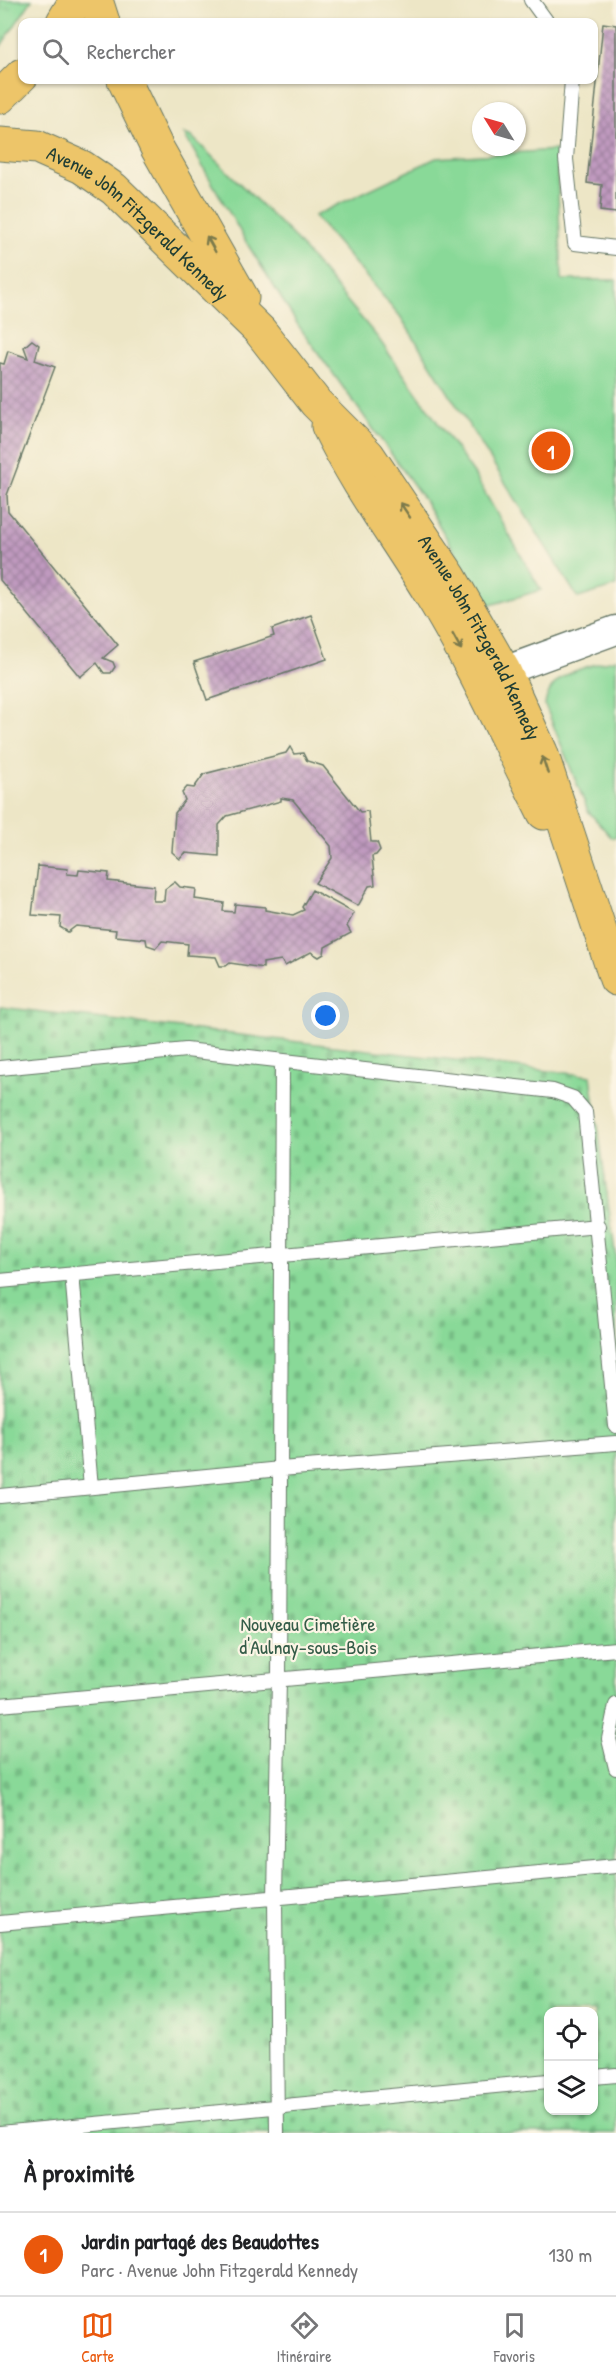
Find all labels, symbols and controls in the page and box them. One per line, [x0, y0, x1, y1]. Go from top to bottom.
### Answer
search box [18, 18, 598, 84]
icon: search [39, 35, 72, 68]
text: Rechercher [87, 36, 176, 66]
north arrow [472, 102, 526, 156]
street label: Avenue John Fitzgerald Kennedy [43, 139, 235, 307]
one-way arrow [205, 236, 217, 253]
pin: 1 [532, 428, 570, 474]
one-way arrow [399, 502, 412, 519]
street label: Avenue John Fitzgerald Kennedy [412, 529, 548, 744]
one-way arrow [451, 633, 463, 650]
one-way arrow [539, 756, 550, 775]
your location [311, 1001, 340, 1030]
park label: Nouveau Cimetière d'Aulnay-sous-Bois [239, 1610, 377, 1660]
map controls [544, 2007, 598, 2115]
button: locate [544, 2007, 598, 2061]
button: layers [544, 2061, 598, 2115]
text: À proximité [24, 2155, 135, 2190]
text: Jardin partagé des Beaudottes [81, 2226, 319, 2256]
text: 1 [40, 2241, 47, 2268]
text: 130 m [549, 2241, 592, 2268]
text: Parc · Avenue John Fitzgerald Kennedy [81, 2256, 358, 2283]
tab: Carte [81, 2309, 114, 2367]
tab: Itinéraire [277, 2309, 332, 2367]
tab: Favoris [494, 2309, 535, 2367]

